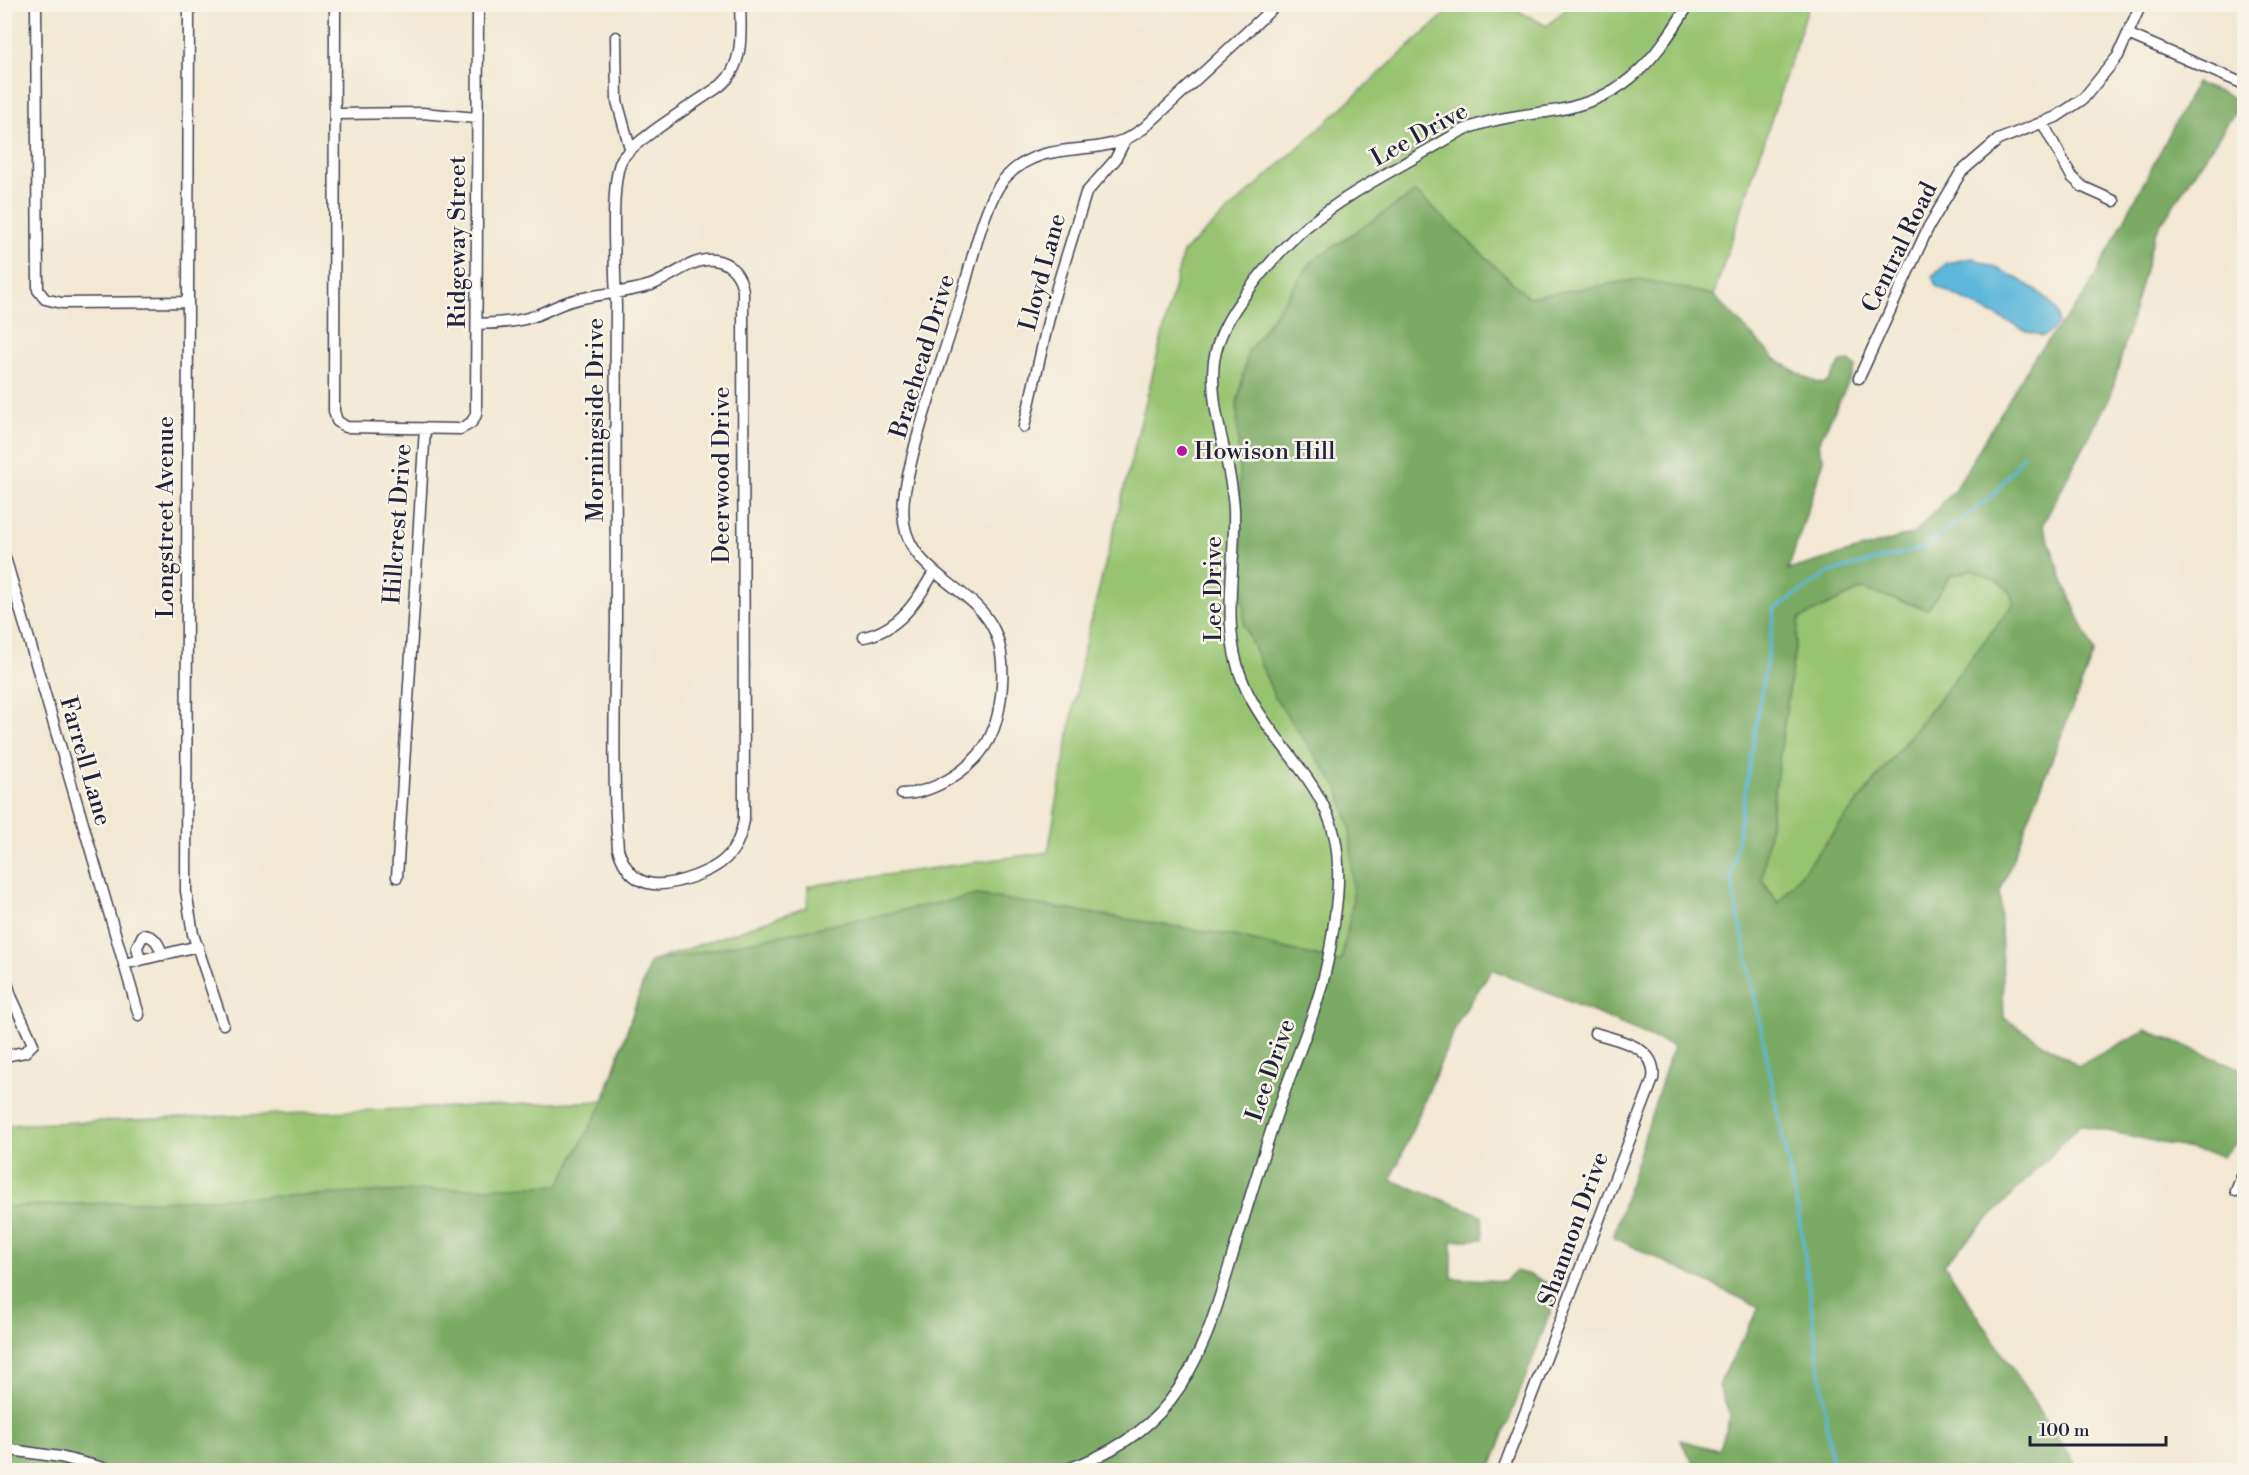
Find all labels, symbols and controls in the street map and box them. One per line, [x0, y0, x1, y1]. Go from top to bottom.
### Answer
street label: Lee Drive [1366, 96, 1473, 174]
street label: Ridgeway Street [443, 155, 473, 328]
street label: Central Road [1855, 177, 1945, 318]
street label: Lloyd Lane [1013, 210, 1073, 334]
street label: Braehead Drive [884, 271, 962, 443]
street label: Morningside Drive [581, 318, 611, 522]
street label: Deerwood Drive [707, 386, 737, 564]
street label: Longstreet Avenue [151, 416, 181, 618]
place label: Howison Hill [1194, 437, 1335, 467]
street label: Hillcrest Drive [377, 443, 419, 605]
marker: Howison Hill [1175, 444, 1189, 458]
street label: Lee Drive [1199, 536, 1229, 642]
street label: Farrell Lane [52, 693, 118, 829]
street label: Lee Drive [1239, 1015, 1302, 1125]
street label: Shannon Drive [1532, 1148, 1616, 1311]
scale bar [2030, 1409, 2166, 1447]
text: 100 m [2039, 1419, 2090, 1442]

